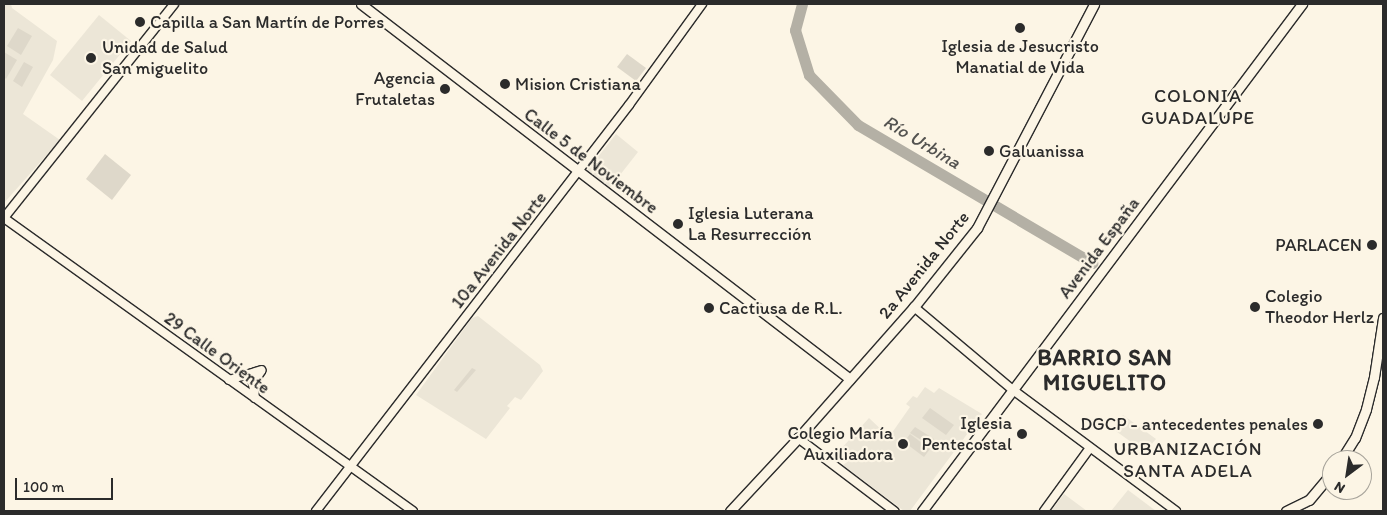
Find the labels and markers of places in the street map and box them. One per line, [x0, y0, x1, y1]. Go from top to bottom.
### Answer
place label: Capilla a San Martín de Porres [150, 11, 384, 33]
marker: Capilla a San Martín de Porres [134, 16, 146, 28]
marker: Iglesia de Jesucristo Manatial de Vida [1014, 22, 1026, 34]
place label: Iglesia de Jesucristo Manatial de Vida [941, 36, 1099, 78]
place label: Unidad de Salud San miguelito [102, 37, 228, 80]
marker: Unidad de Salud San miguelito [84, 51, 98, 65]
place label: Agencia Frutaletas [355, 68, 435, 110]
place label: Mision Cristiana [515, 73, 641, 95]
marker: Mision Cristiana [499, 78, 511, 90]
marker: Agencia Frutaletas [439, 83, 451, 95]
place label: Galuanissa [999, 140, 1084, 162]
marker: Galuanissa [983, 145, 995, 157]
place label: Iglesia Luterana La Resurrección [688, 203, 814, 245]
marker: Iglesia Luterana La Resurrección [672, 218, 684, 230]
place label: PARLACEN [1275, 234, 1362, 256]
marker: PARLACEN [1366, 239, 1378, 251]
place label: Colegio Theodor Herlz [1265, 286, 1374, 328]
place label: Cactiusa de R.L. [719, 297, 843, 319]
marker: Colegio Theodor Herlz [1249, 301, 1261, 313]
marker: Cactiusa de R.L. [703, 302, 715, 314]
place label: Iglesia Pentecostal [921, 413, 1012, 456]
place label: DGCP - antecedentes penales [1081, 413, 1308, 435]
marker: DGCP - antecedentes penales [1312, 418, 1324, 430]
place label: Colegio María Auxiliadora [787, 423, 893, 466]
marker: Iglesia Pentecostal [1016, 428, 1028, 440]
marker: Colegio María Auxiliadora [897, 438, 909, 450]

